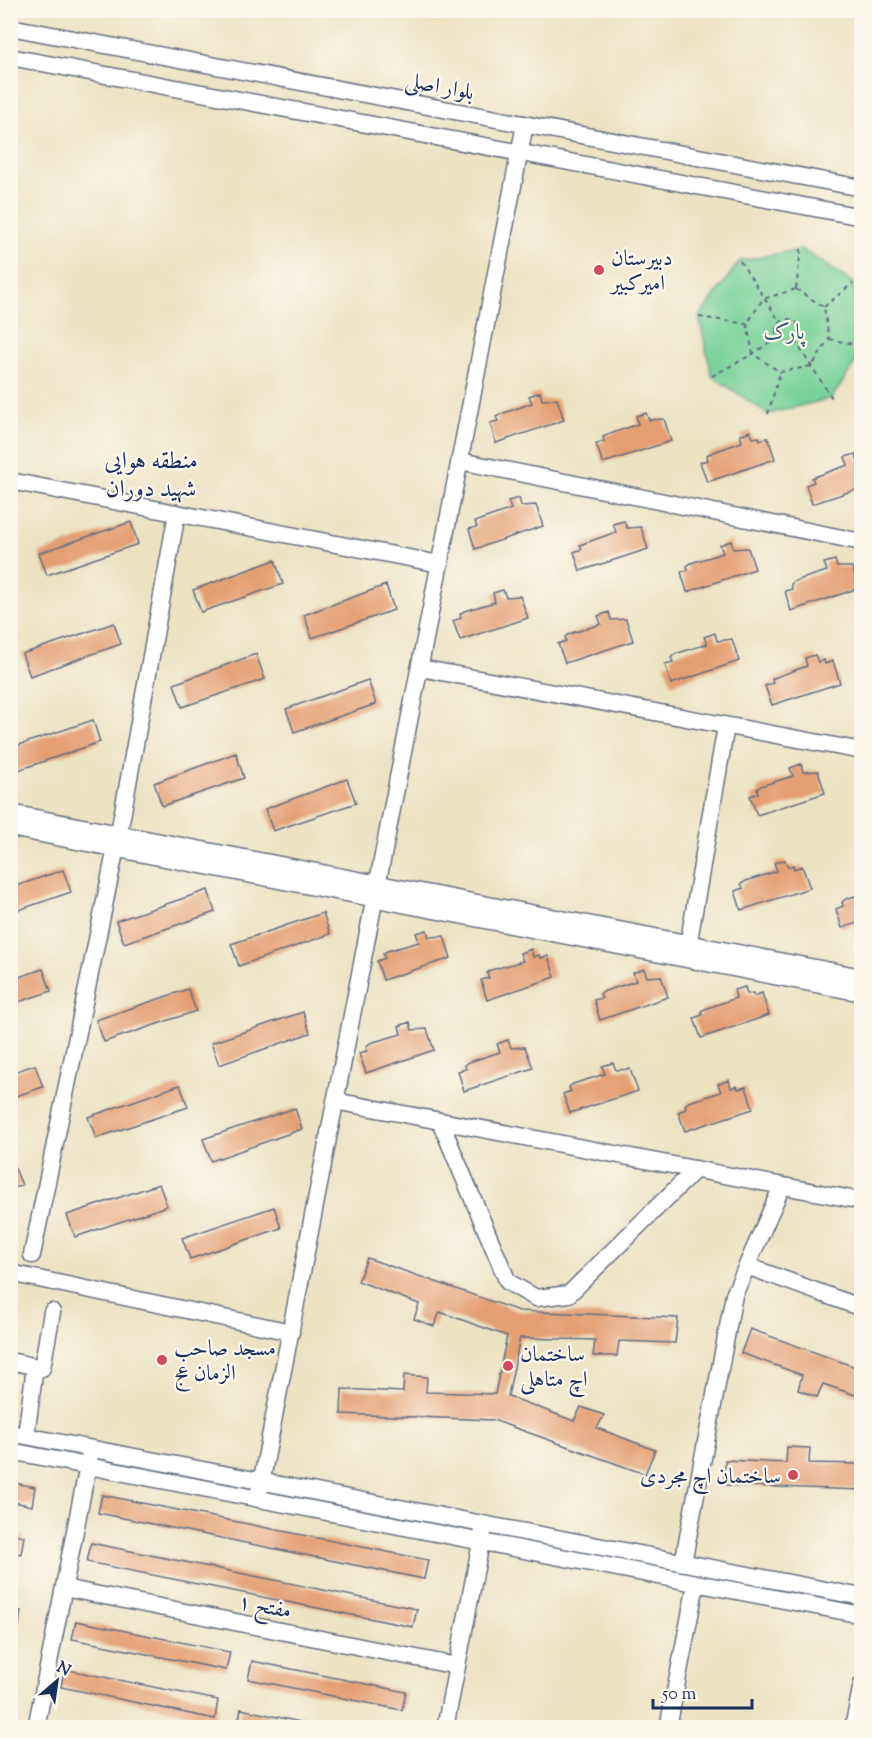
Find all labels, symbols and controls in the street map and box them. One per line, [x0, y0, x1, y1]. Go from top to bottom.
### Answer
street label: بلوار اصلی [402, 66, 477, 110]
place label: دبیرستان امیرکبیر [609, 244, 673, 301]
marker: دبیرستان امیرکبیر [592, 263, 606, 277]
park label: پارک [763, 318, 806, 350]
district label: منطقه هوایی شهید دوران [104, 445, 198, 507]
place label: مسجد صاحب الزمان عج [174, 1334, 276, 1392]
place label: ساختمان اچ متاهلی [520, 1340, 588, 1398]
marker: مسجد صاحب الزمان عج [155, 1353, 169, 1367]
marker: ساختمان اچ متاهلی [501, 1359, 515, 1373]
place label: ساختمان اچ مجردی [640, 1462, 781, 1495]
marker: ساختمان اچ مجردی [786, 1468, 800, 1482]
street label: مفتح ۱ [235, 1587, 294, 1630]
north arrow [27, 1651, 87, 1711]
text: N [52, 1657, 74, 1683]
scale bar [653, 1672, 752, 1710]
text: 50 m [661, 1682, 697, 1708]

